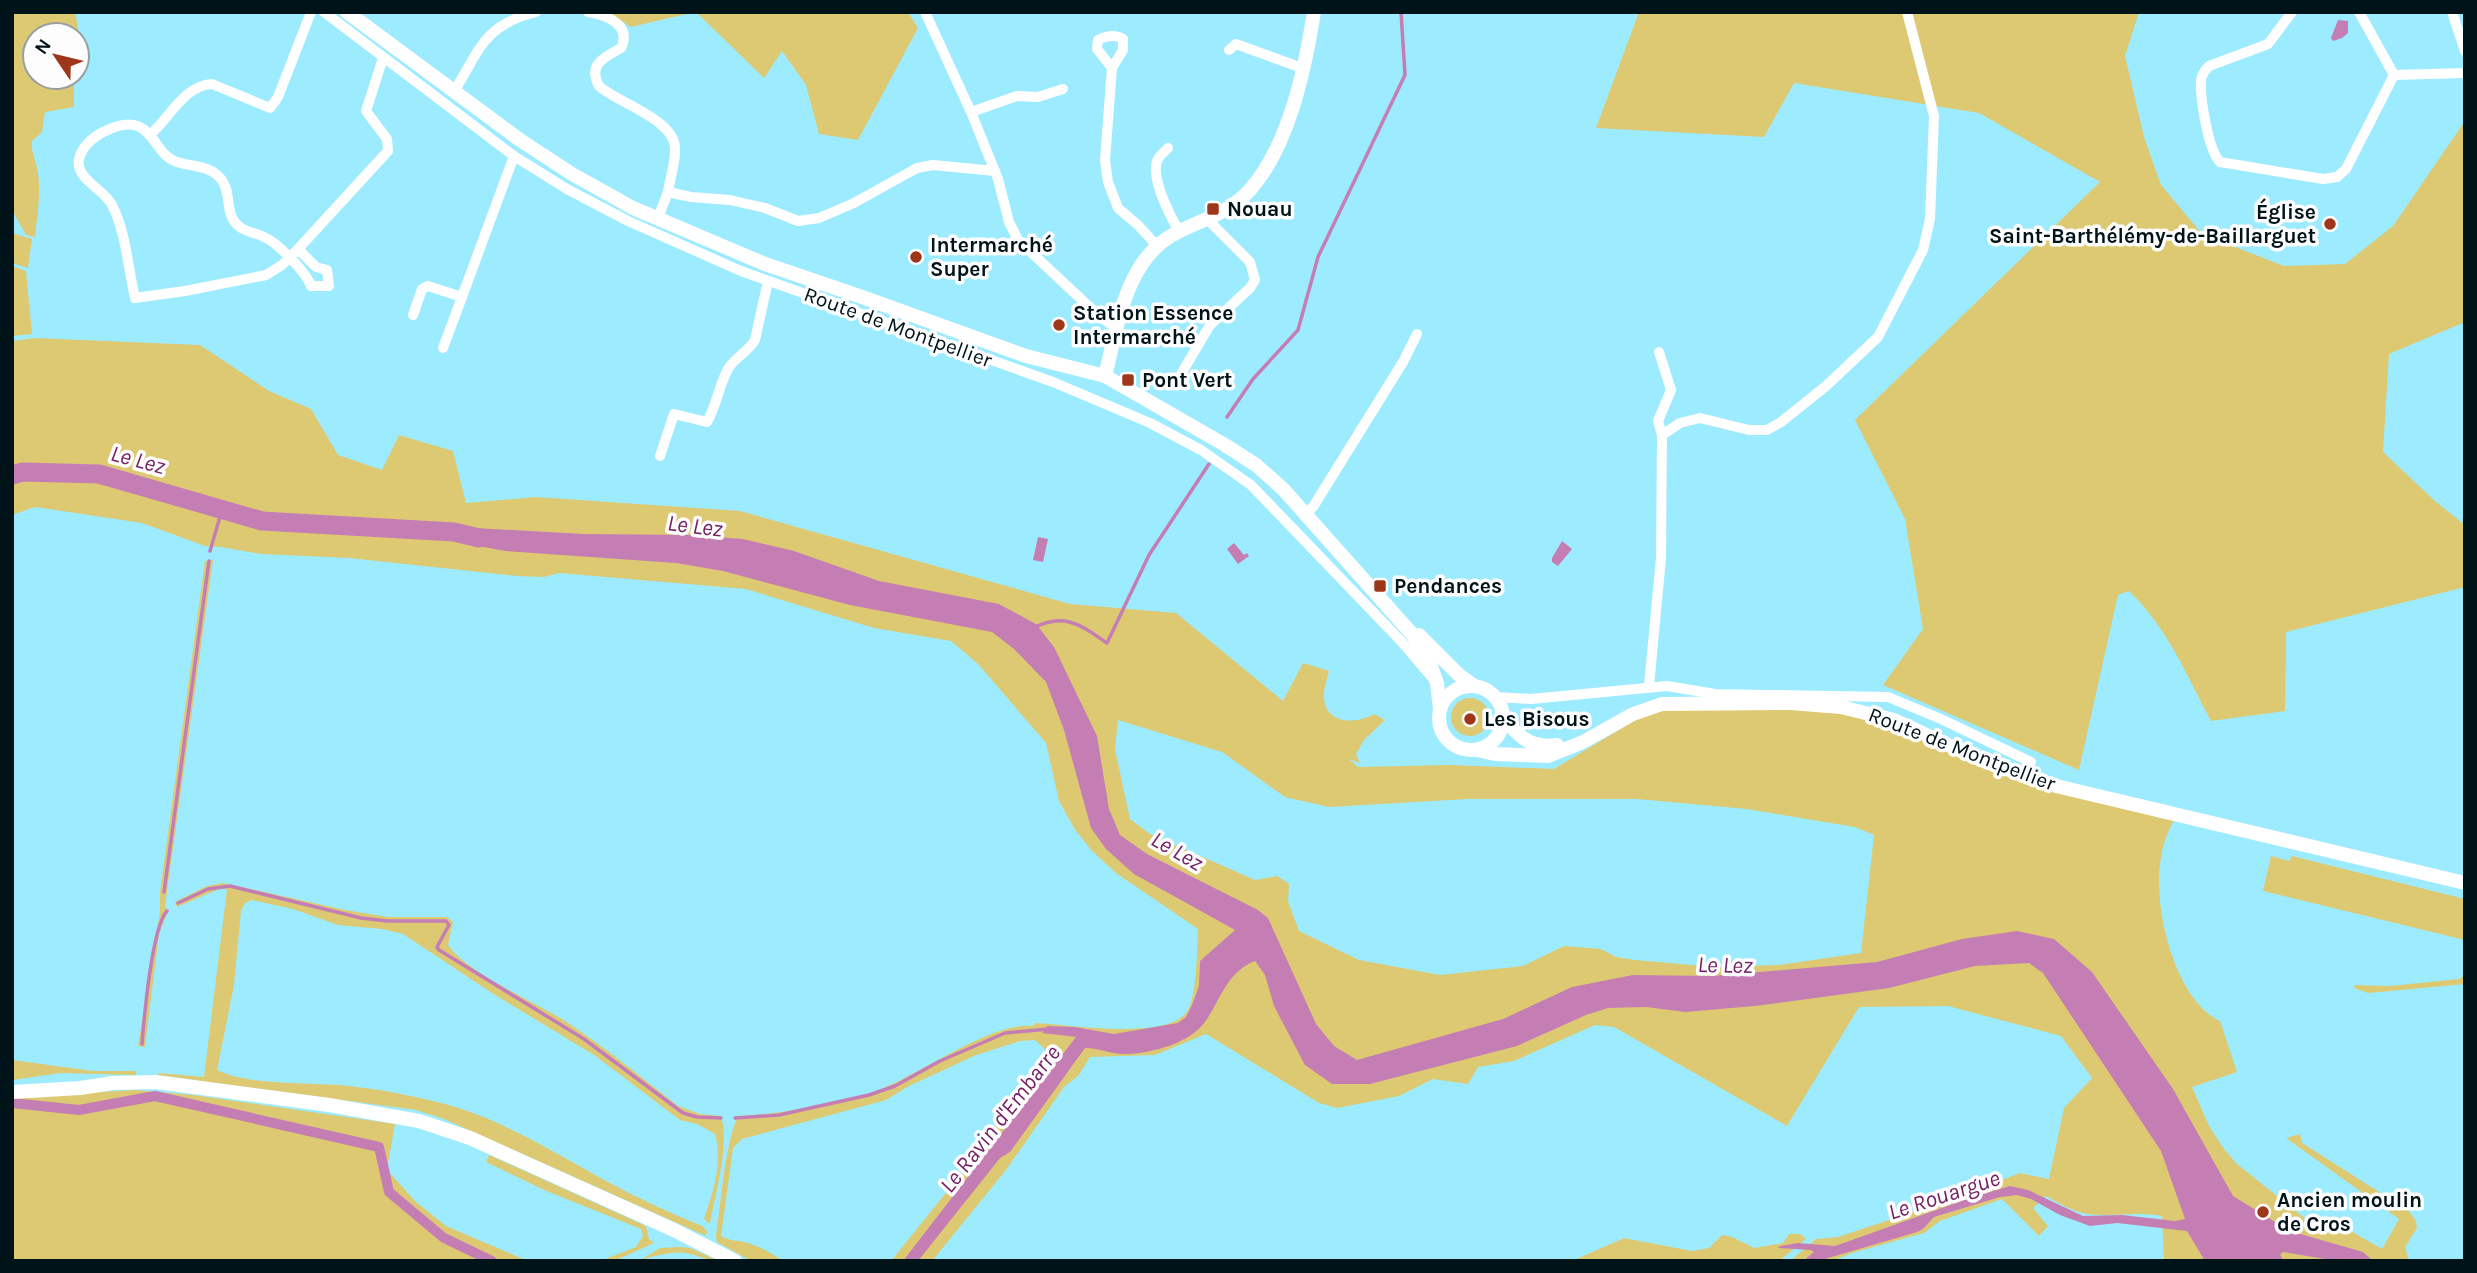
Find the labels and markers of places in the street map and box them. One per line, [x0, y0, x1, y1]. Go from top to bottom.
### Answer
place label: Nouau [1227, 197, 1293, 221]
place label: Église Saint-Barthélémy-de-Baillarguet [1989, 198, 2316, 248]
marker: Nouau [1205, 201, 1221, 217]
marker: Église Saint-Barthélémy-de-Baillarguet [2322, 216, 2338, 232]
place label: Intermarché Super [930, 233, 1053, 281]
marker: Intermarché Super [908, 249, 924, 265]
place label: Station Essence Intermarché [1073, 301, 1233, 349]
marker: Station Essence Intermarché [1051, 317, 1067, 333]
place label: Pont Vert [1142, 368, 1232, 392]
marker: Pont Vert [1120, 372, 1136, 388]
place label: Pendances [1394, 574, 1502, 598]
marker: Pendances [1372, 578, 1388, 594]
place label: Les Bisous [1484, 707, 1590, 731]
marker: Les Bisous [1462, 711, 1478, 727]
place label: Ancien moulin de Cros [2277, 1188, 2422, 1236]
marker: Ancien moulin de Cros [2255, 1204, 2271, 1220]

